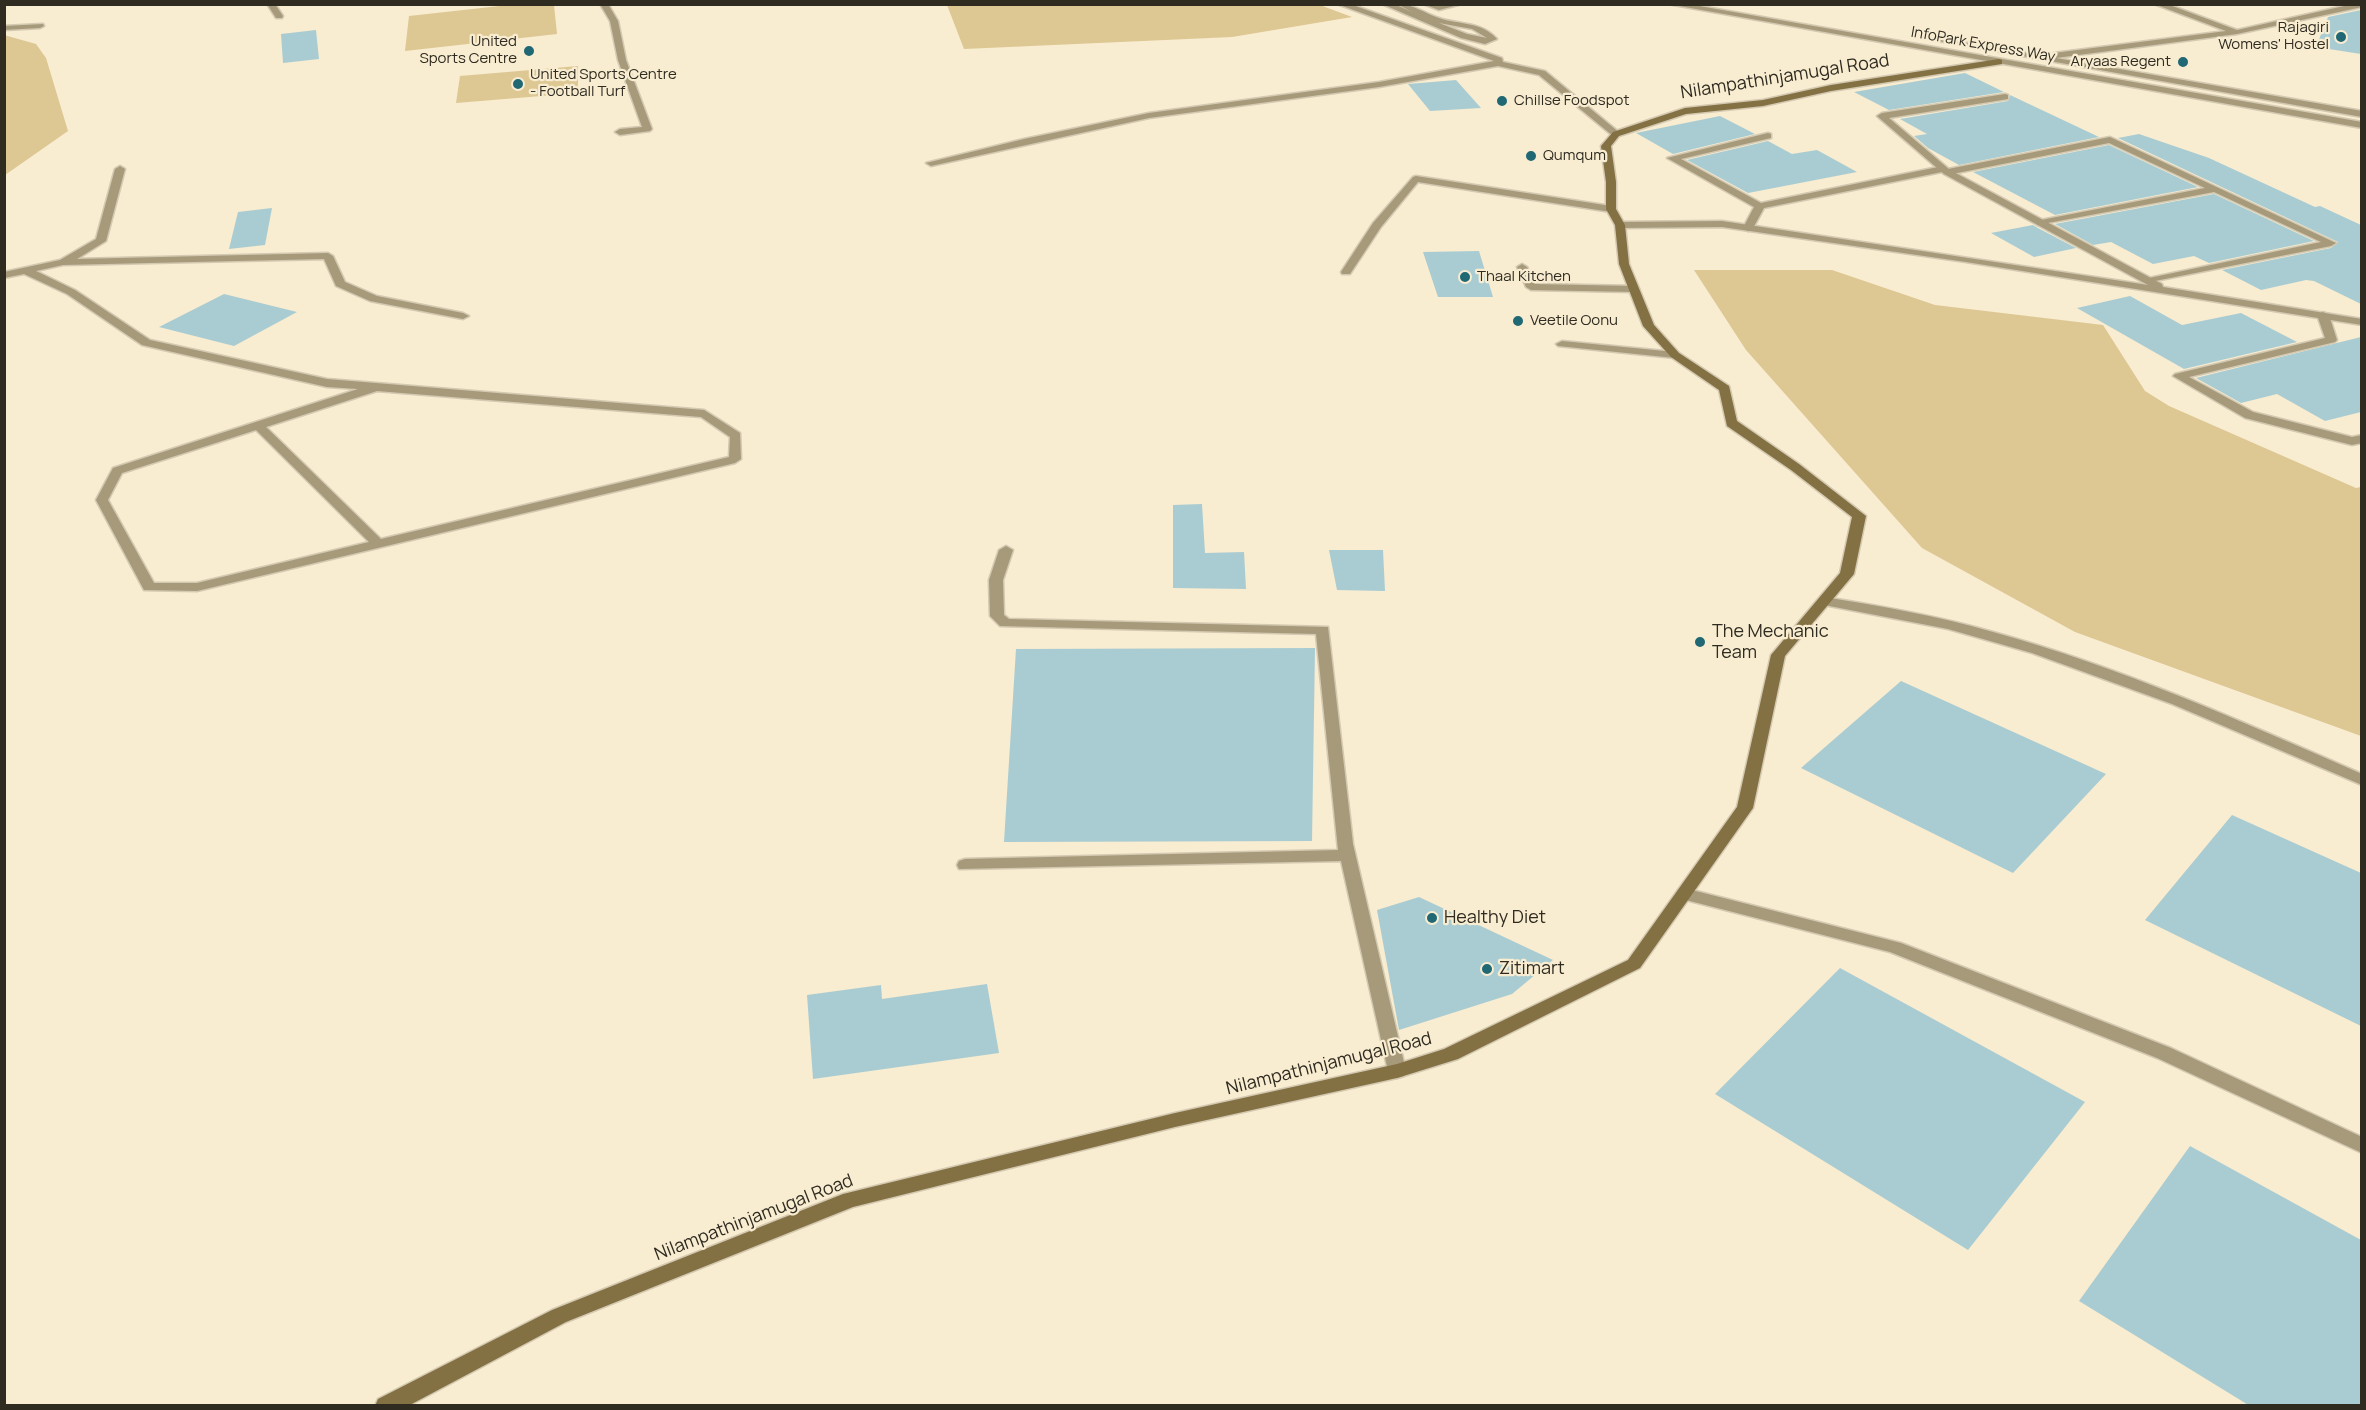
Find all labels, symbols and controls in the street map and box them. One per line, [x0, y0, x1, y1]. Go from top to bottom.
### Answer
place label: Rajagiri Womens' Hostel [2218, 19, 2329, 54]
street label: InfoPark Express Way [1909, 23, 2057, 67]
marker: Rajagiri Womens' Hostel [2334, 30, 2348, 44]
place label: United Sports Centre [419, 33, 517, 68]
marker: United Sports Centre [522, 44, 536, 58]
street label: Nilampathinjamugal Road [1679, 50, 1891, 104]
place label: Aryaas Regent [2070, 53, 2171, 71]
marker: Aryaas Regent [2176, 55, 2190, 69]
place label: United Sports Centre - Football Turf [530, 66, 677, 101]
marker: United Sports Centre - Football Turf [511, 77, 525, 91]
place label: Chillse Foodspot [1514, 92, 1629, 110]
marker: Chillse Foodspot [1495, 94, 1509, 108]
place label: Qumqum [1543, 147, 1606, 165]
marker: Qumqum [1524, 149, 1538, 163]
place label: Thaal Kitchen [1477, 268, 1571, 286]
marker: Thaal Kitchen [1458, 270, 1472, 284]
place label: Veetile Oonu [1530, 312, 1618, 330]
marker: Veetile Oonu [1511, 314, 1525, 328]
place label: The Mechanic Team [1712, 621, 1829, 664]
marker: The Mechanic Team [1693, 635, 1707, 649]
place label: Healthy Diet [1444, 907, 1546, 929]
marker: Healthy Diet [1425, 911, 1439, 925]
place label: Zitimart [1499, 958, 1565, 980]
marker: Zitimart [1480, 962, 1494, 976]
street label: Nilampathinjamugal Road [1224, 1028, 1434, 1100]
street label: Nilampathinjamugal Road [652, 1170, 856, 1266]

